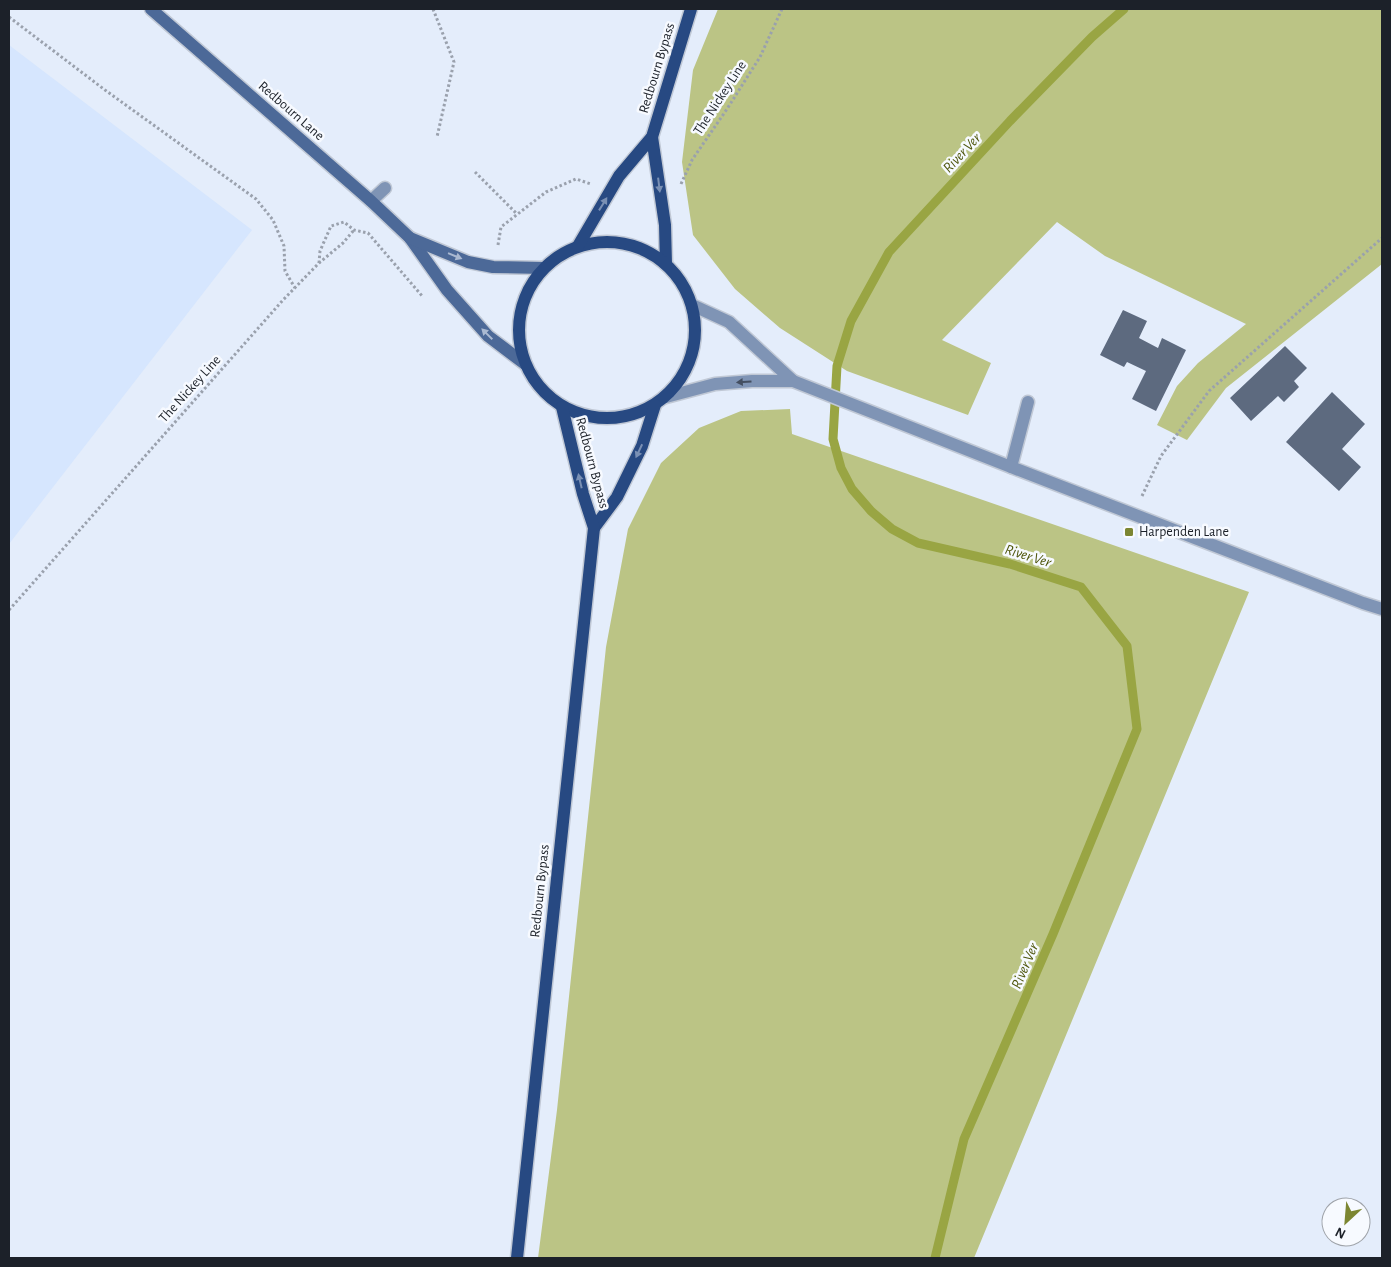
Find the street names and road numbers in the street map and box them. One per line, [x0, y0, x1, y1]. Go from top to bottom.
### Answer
street label: Redbourn Bypass [637, 21, 677, 115]
street label: The Nickey Line [691, 59, 749, 137]
street label: Redbourn Lane [255, 79, 327, 143]
street label: The Nickey Line [156, 353, 224, 425]
street label: Redbourn Bypass [573, 416, 611, 510]
street label: Redbourn Bypass [528, 844, 552, 938]

